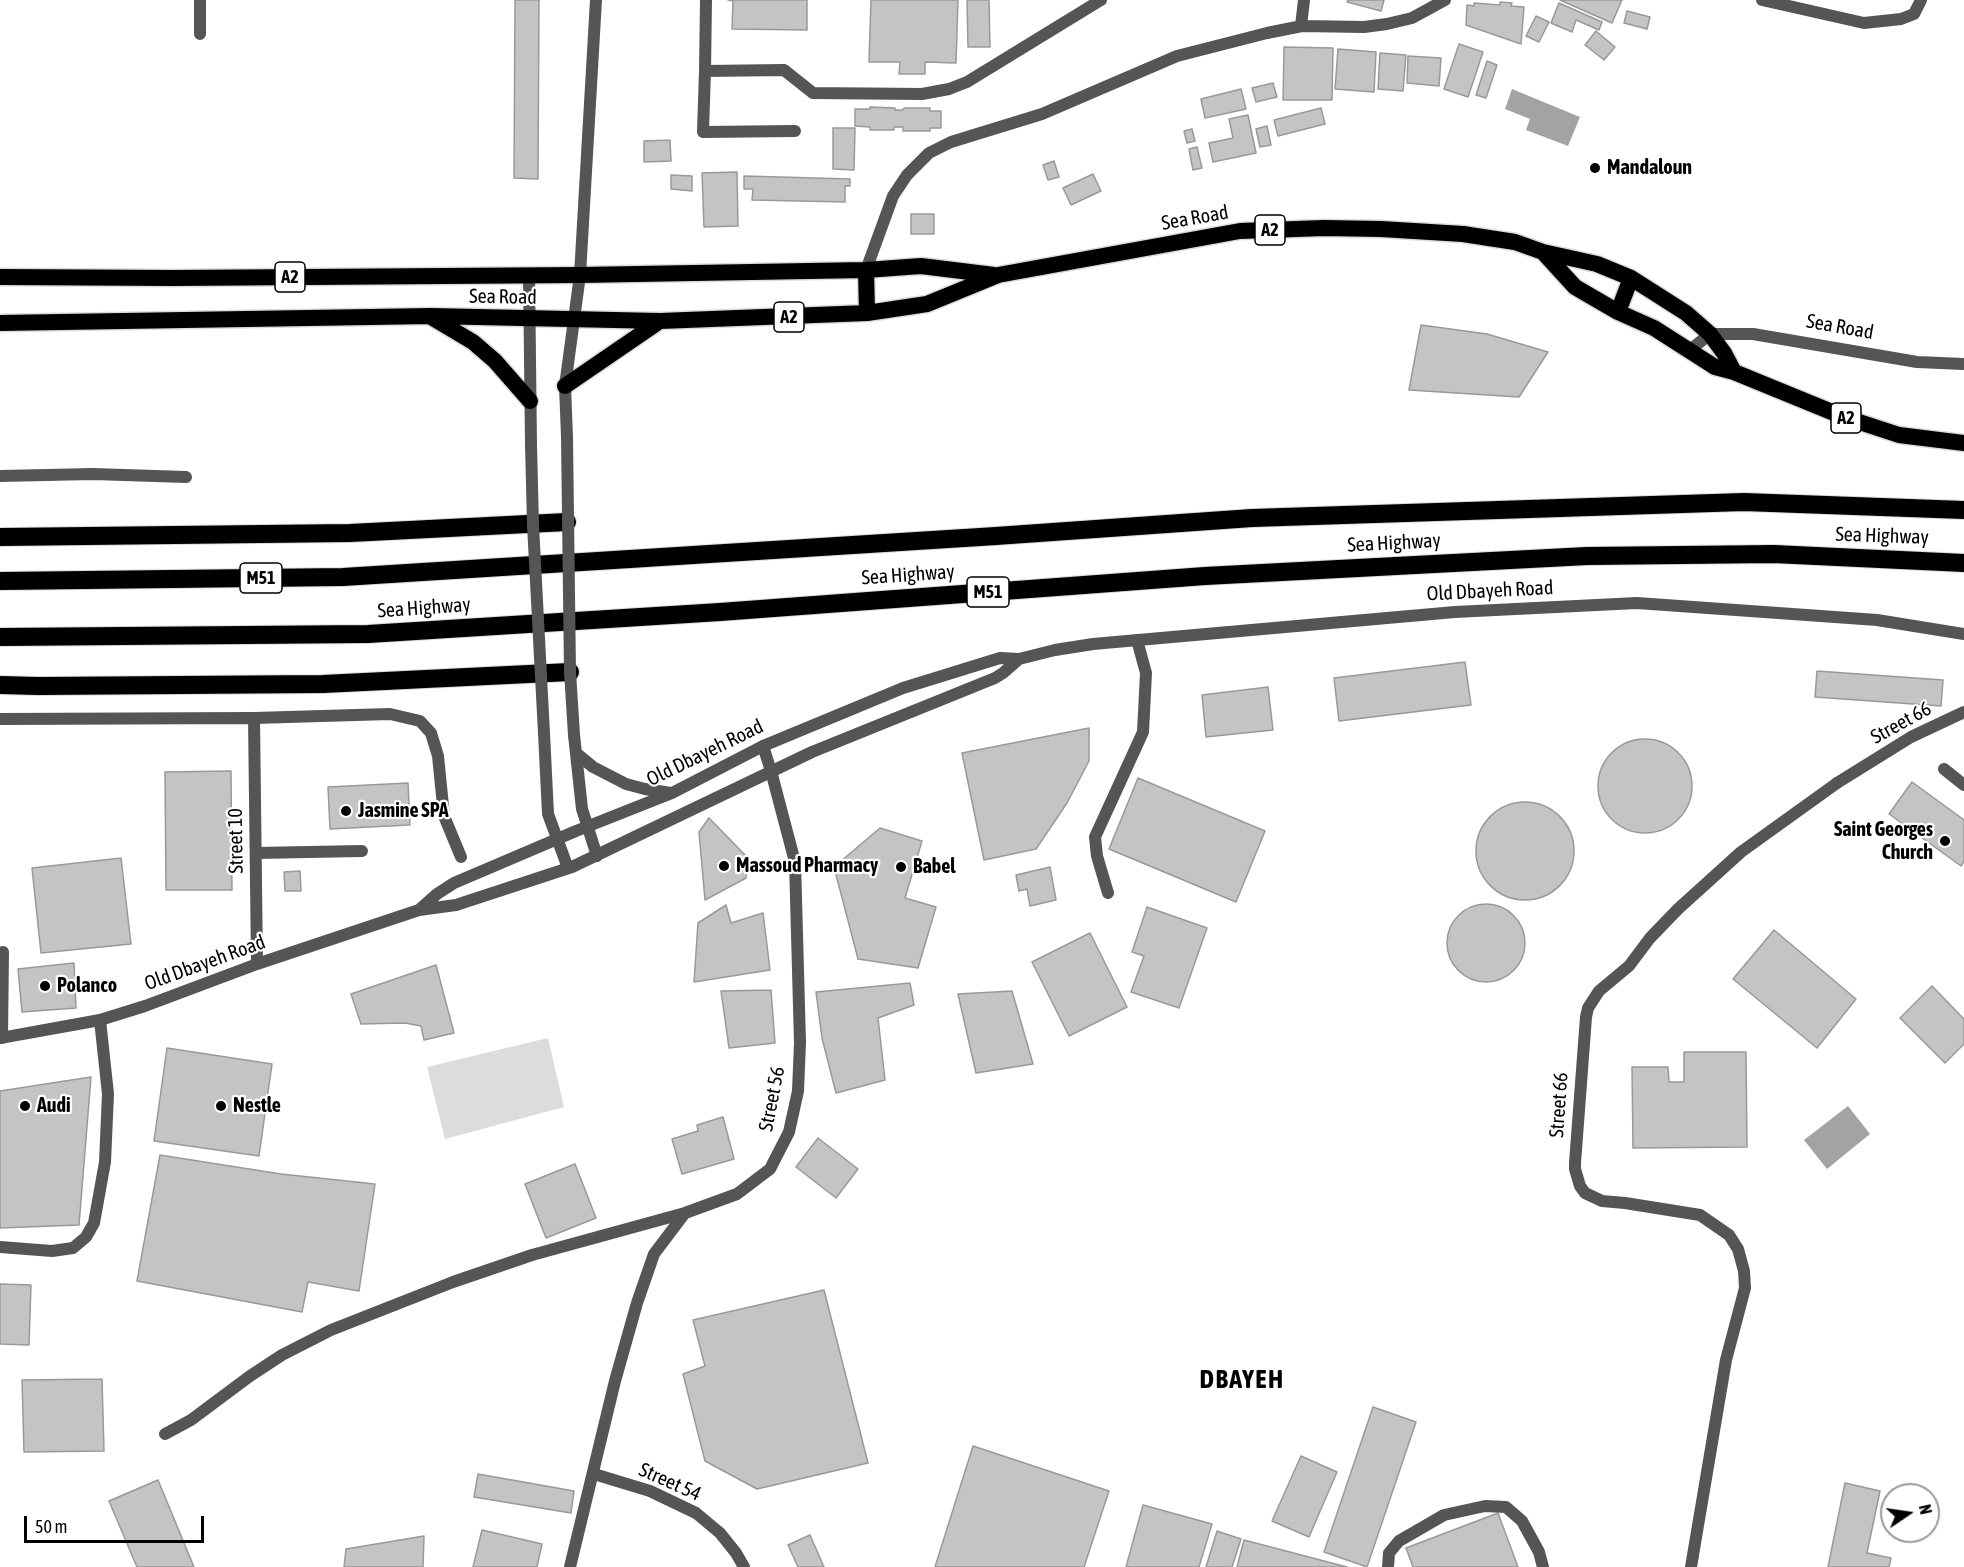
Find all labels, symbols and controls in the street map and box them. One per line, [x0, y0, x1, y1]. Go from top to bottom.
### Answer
place label: Mandaloun [1607, 156, 1692, 180]
marker: Mandaloun [1588, 161, 1602, 175]
street label: Sea Road [1160, 200, 1230, 236]
road number: A2 [1255, 215, 1285, 245]
road number: A2 [275, 262, 305, 292]
street label: Sea Road [469, 284, 537, 310]
road number: A2 [774, 302, 804, 332]
street label: Sea Road [1805, 309, 1875, 345]
road number: A2 [1831, 403, 1861, 433]
street label: Sea Highway [1835, 522, 1929, 550]
street label: Sea Highway [1347, 529, 1441, 557]
street label: Sea Highway [861, 560, 955, 590]
road number: M51 [240, 563, 282, 593]
street label: Old Dbayeh Road [1426, 576, 1554, 606]
road number: M51 [967, 577, 1009, 607]
street label: Sea Highway [377, 593, 471, 623]
street label: Street 66 [1867, 697, 1935, 749]
street label: Old Dbayeh Road [643, 714, 767, 792]
place label: Jasmine SPA [358, 799, 448, 823]
marker: Jasmine SPA [339, 804, 353, 818]
street label: Street 10 [223, 808, 249, 874]
place label: Saint Georges Church [1834, 818, 1933, 865]
marker: Saint Georges Church [1938, 834, 1952, 848]
place label: Massoud Pharmacy [736, 854, 878, 878]
place label: Babel [913, 855, 956, 879]
marker: Massoud Pharmacy [717, 859, 731, 873]
marker: Babel [894, 860, 908, 874]
street label: Old Dbayeh Road [141, 930, 269, 996]
place label: Polanco [57, 974, 117, 998]
marker: Polanco [38, 979, 52, 993]
street label: Street 56 [754, 1065, 790, 1133]
street label: Street 66 [1545, 1072, 1573, 1138]
place label: Audi [37, 1094, 71, 1118]
place label: Nestle [233, 1094, 281, 1118]
marker: Audi [18, 1099, 32, 1113]
marker: Nestle [214, 1099, 228, 1113]
district label: DBAYEH [1199, 1364, 1285, 1396]
street label: Street 54 [635, 1458, 705, 1506]
north arrow [1880, 1483, 1940, 1543]
text: N [1916, 1503, 1935, 1516]
scale bar [27, 1504, 207, 1542]
text: 50 m [35, 1516, 67, 1537]

